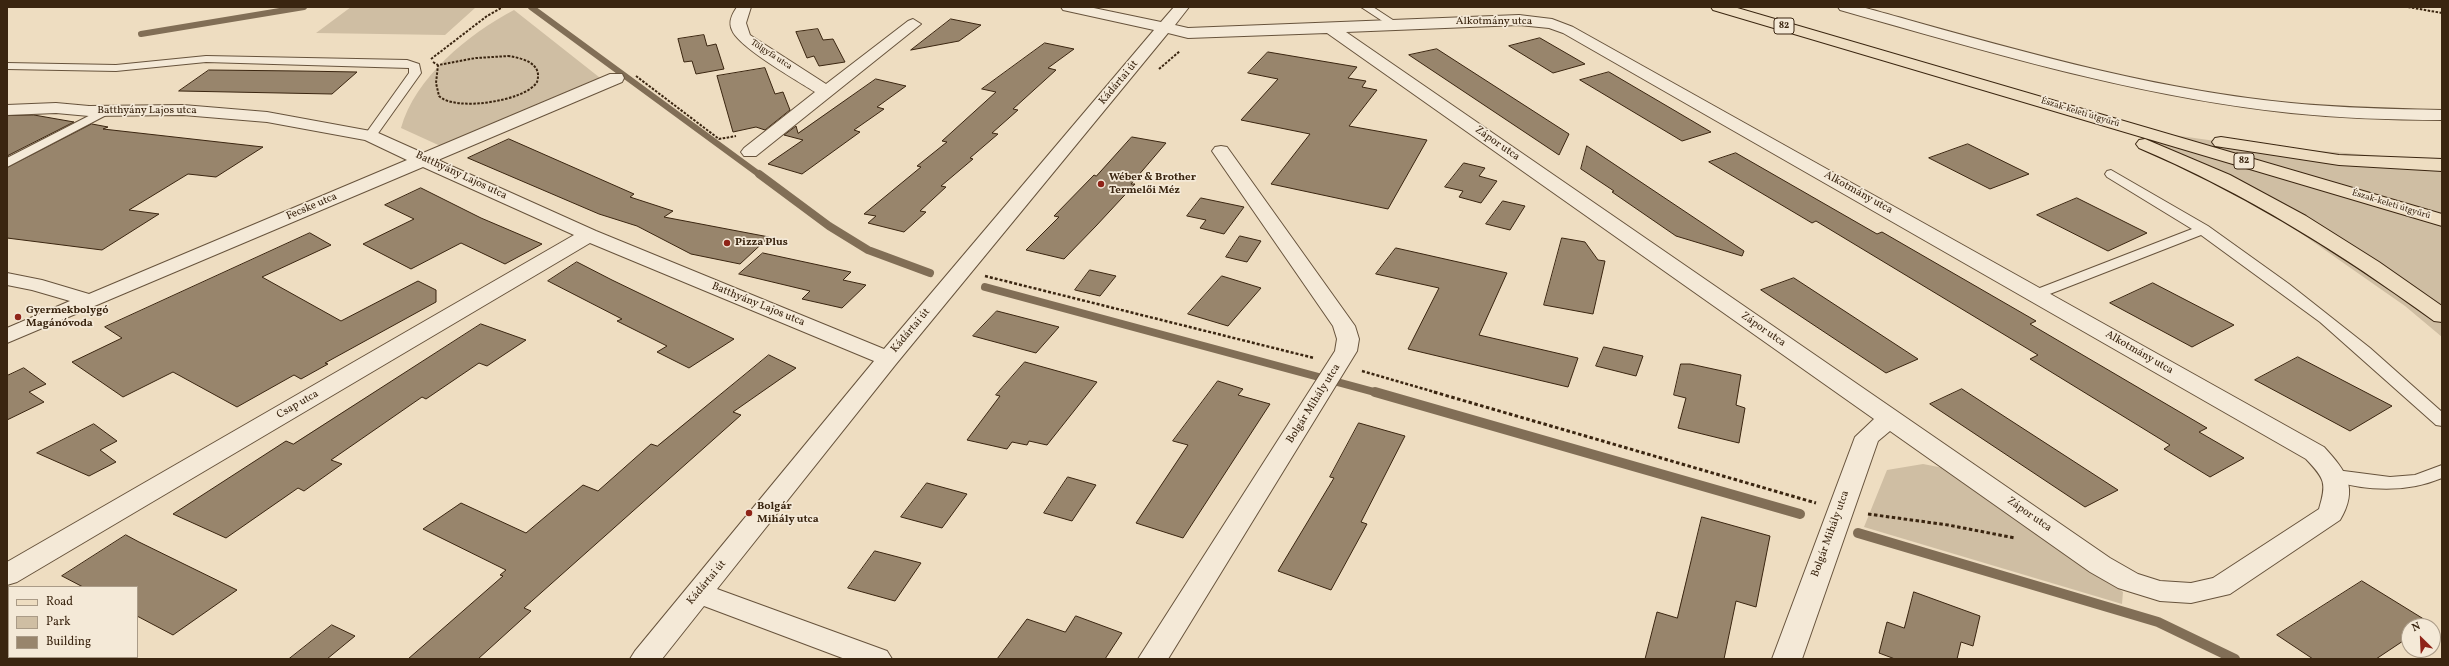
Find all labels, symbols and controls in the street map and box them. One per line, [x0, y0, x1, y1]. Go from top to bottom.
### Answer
street label: Alkotmány utca [1456, 15, 1532, 29]
road number: 82 [1774, 18, 1794, 34]
street label: Tölgyfa utca [748, 38, 794, 72]
street label: Kádártai út [1097, 58, 1141, 108]
street label: Észak-keleti útgyűrű [2039, 96, 2121, 130]
street label: Batthyány Lajos utca [97, 104, 197, 118]
street label: Zápor utca [1472, 124, 1522, 164]
street label: Batthyány Lajos utca [413, 149, 509, 203]
road number: 82 [2234, 153, 2254, 169]
street label: Alkotmány utca [1821, 169, 1895, 217]
place label: Wéber & Brother Termelői Méz [1109, 171, 1196, 197]
marker: Wéber & Brother Termelői Méz [1096, 179, 1106, 189]
street label: Észak-keleti útgyűrű [2350, 188, 2432, 222]
street label: Fecske utca [285, 190, 339, 224]
place label: Pizza Plus [735, 236, 788, 250]
marker: Pizza Plus [722, 238, 732, 248]
street label: Batthyány Lajos utca [709, 280, 807, 330]
place label: Gyermekbolygó Magánóvoda [26, 304, 109, 330]
street label: Kádártai út [889, 306, 933, 356]
street label: Zápor utca [1738, 310, 1788, 350]
marker: Gyermekbolygó Magánóvoda [13, 312, 23, 322]
street label: Alkotmány utca [2103, 328, 2175, 378]
street label: Bolgár Mihály utca [1284, 362, 1344, 446]
street label: Csap utca [275, 388, 321, 422]
street label: Bolgár Mihály utca [1809, 489, 1853, 579]
street label: Zápor utca [2004, 495, 2054, 535]
place label: Bolgár Mihály utca [757, 500, 819, 526]
marker: Bolgár Mihály utca [744, 508, 754, 518]
street label: Kádártai út [685, 558, 729, 608]
legend [8, 586, 138, 658]
text: Road [46, 594, 73, 610]
text: Park [46, 614, 71, 630]
north arrow [2401, 618, 2441, 658]
text: N [2410, 619, 2423, 636]
text: Building [46, 634, 91, 650]

